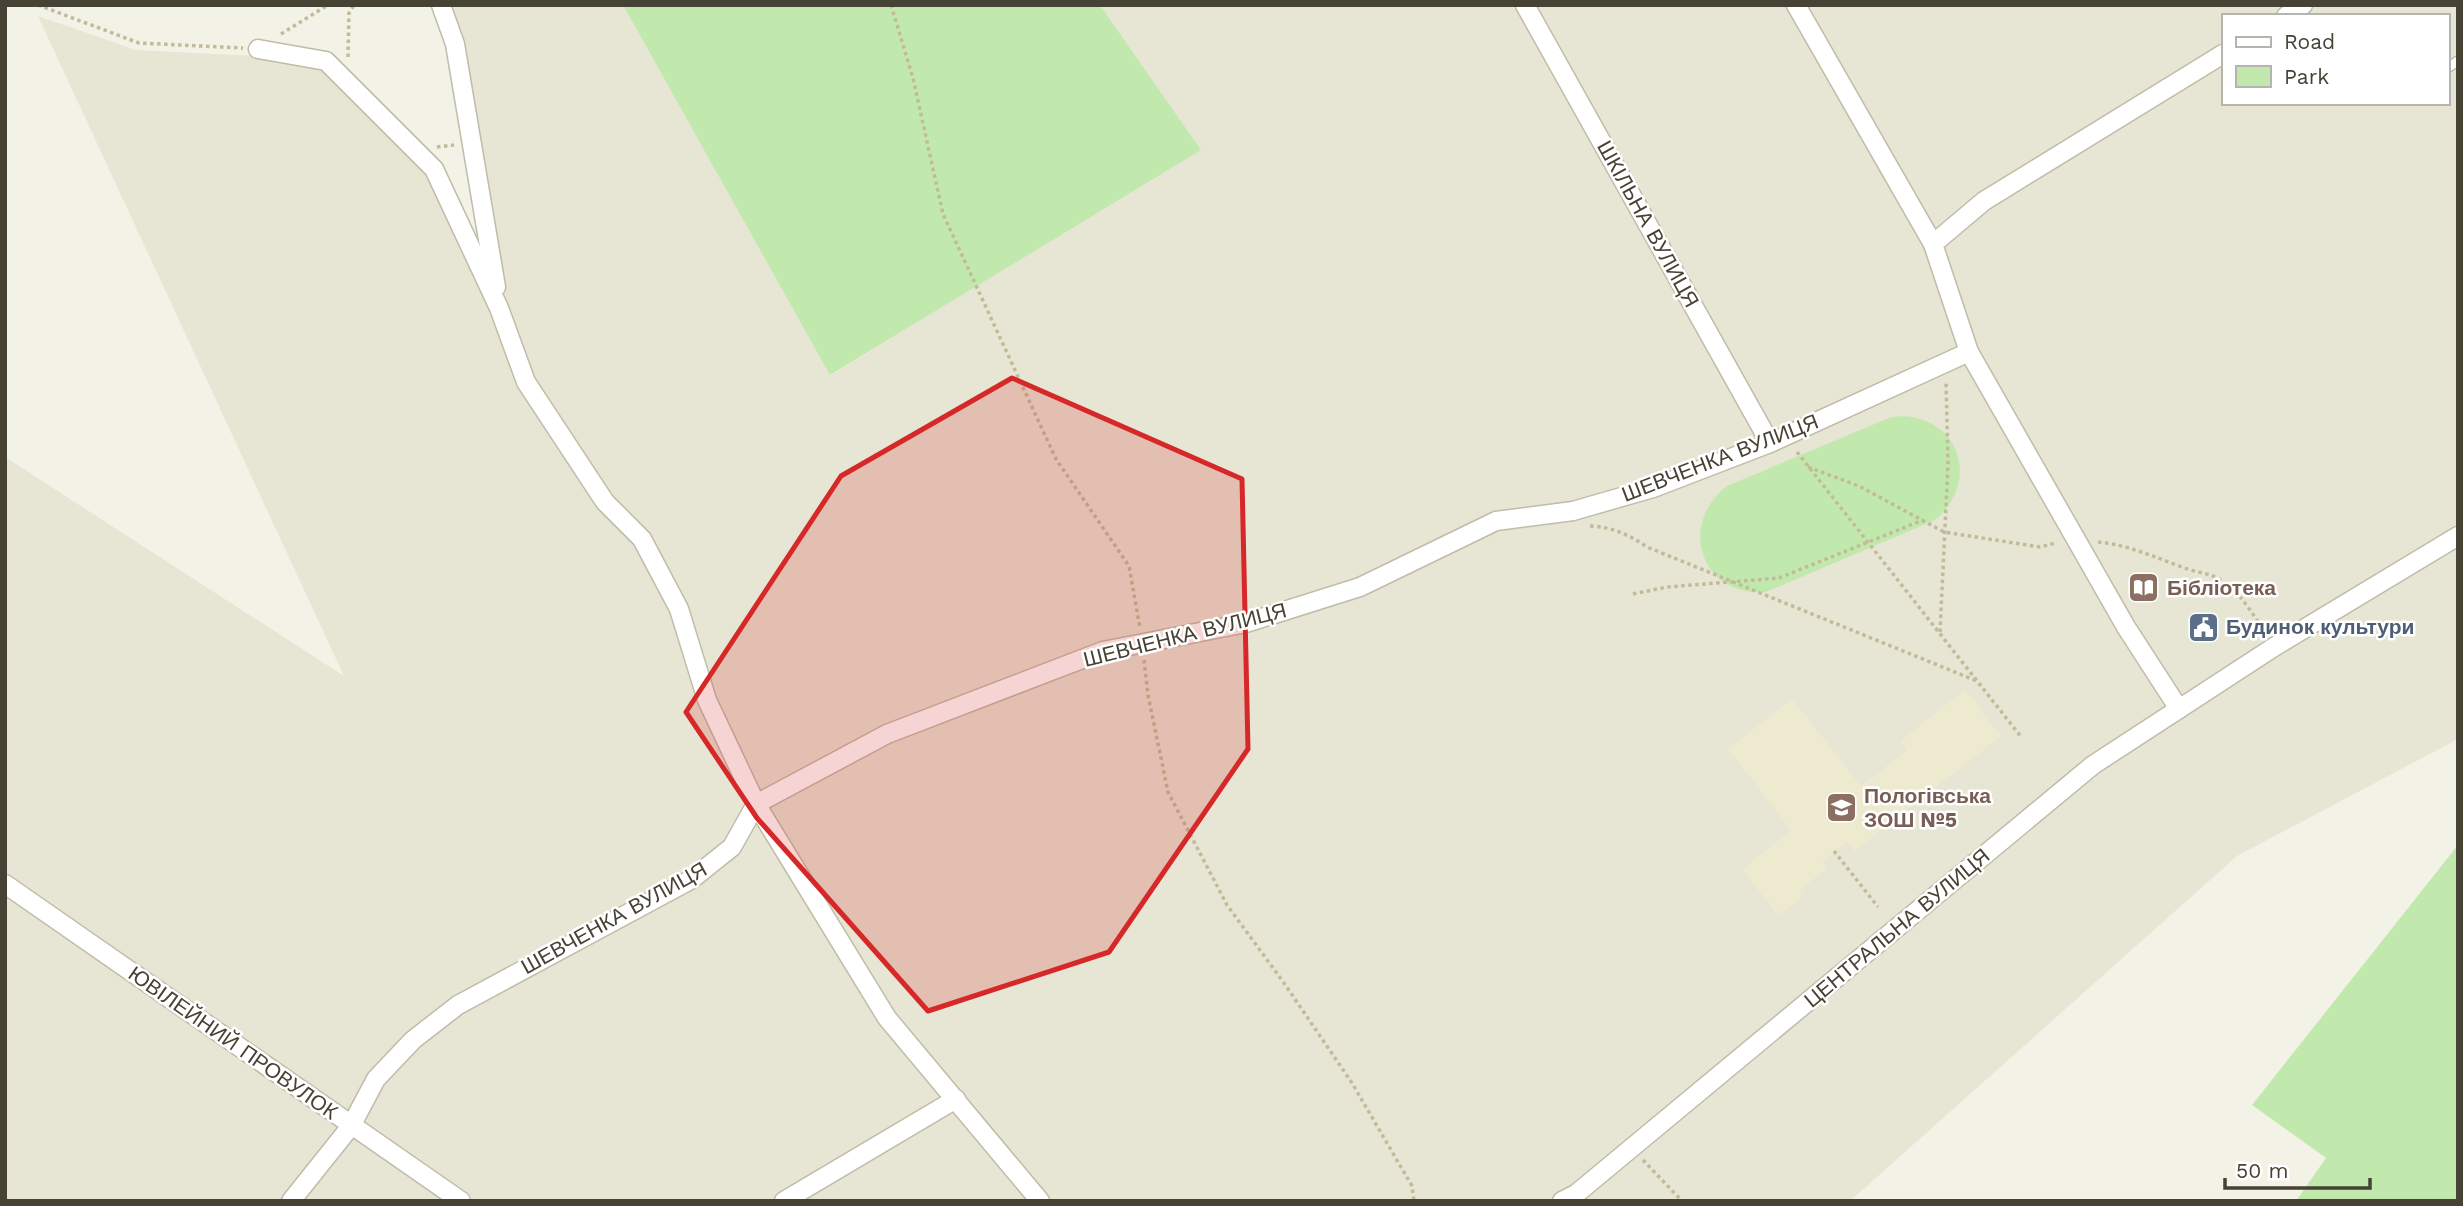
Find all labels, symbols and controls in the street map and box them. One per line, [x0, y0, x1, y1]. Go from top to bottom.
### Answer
legend [2222, 14, 2449, 105]
text: Road [2284, 29, 2335, 54]
text: Park [2284, 64, 2329, 89]
street label: ШКІЛЬНА ВУЛИЦЯ [1592, 136, 1705, 311]
street label: ШЕВЧЕНКА ВУЛИЦЯ [1618, 409, 1822, 507]
library icon: Бібліотека [2127, 571, 2161, 605]
place label: Бібліотека [2167, 575, 2276, 600]
street label: ШЕВЧЕНКА ВУЛИЦЯ [1081, 597, 1289, 672]
public building icon: Будинок культури [2186, 610, 2220, 644]
place label: Будинок культури [2226, 614, 2415, 639]
place label: Пологівська ЗОШ №5 [1864, 783, 1991, 832]
school or university icon: Пологівська ЗОШ №5 [1824, 791, 1858, 825]
street label: ЦЕНТРАЛЬНА ВУЛИЦЯ [1799, 843, 1994, 1012]
street label: ШЕВЧЕНКА ВУЛИЦЯ [517, 856, 711, 979]
street label: ЮВІЛЕЙНИЙ ПРОВУЛОК [124, 961, 343, 1125]
scale bar [2225, 1146, 2370, 1190]
text: 50 m [2236, 1158, 2288, 1183]

